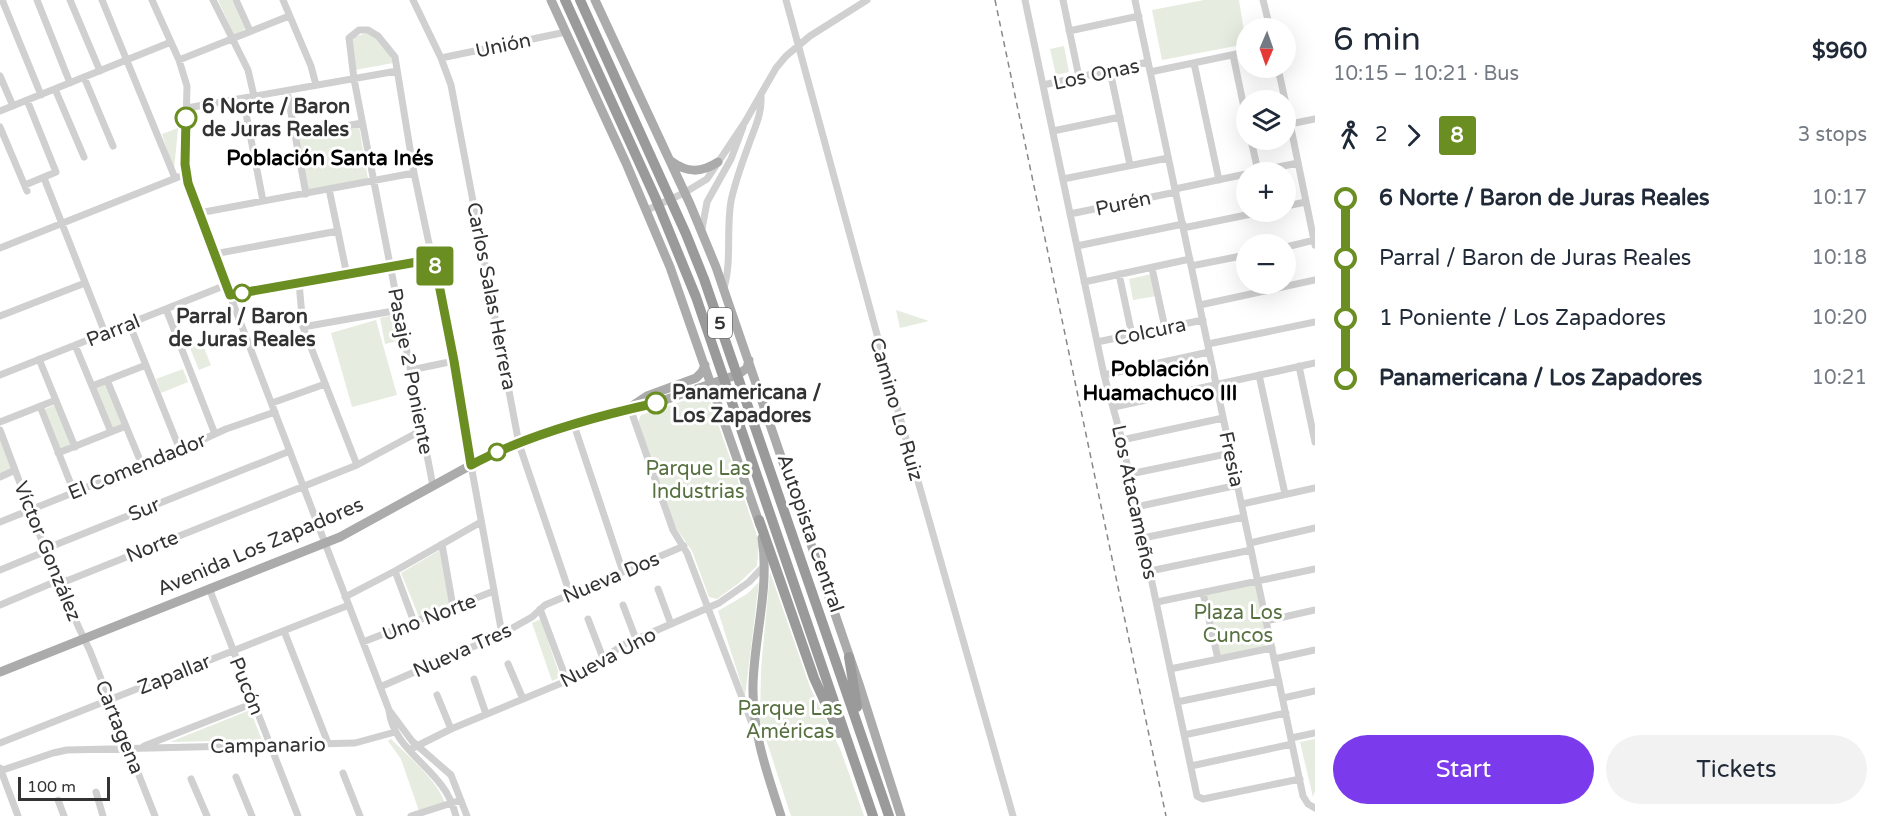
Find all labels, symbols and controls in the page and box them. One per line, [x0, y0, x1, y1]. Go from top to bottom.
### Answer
north arrow [1236, 18, 1296, 78]
map controls [1236, 18, 1296, 294]
text: 6 min [1333, 20, 1421, 59]
street label: Unión [473, 28, 533, 64]
text: $960 [1812, 38, 1867, 64]
street label: Los Onas [1051, 54, 1142, 96]
text: 10:15 – 10:21 · Bus [1333, 62, 1519, 86]
button: layers [1236, 90, 1296, 150]
place label: 6 Norte / Baron de Juras Reales [202, 95, 350, 142]
marker: 6 Norte / Baron de Juras Reales [175, 107, 197, 129]
icon: walk [1333, 119, 1366, 152]
icon: forward [1397, 119, 1430, 152]
text: 2 [1375, 123, 1388, 147]
text: 8 [1451, 123, 1464, 148]
text: 3 stops [1798, 123, 1867, 147]
district label: Población Santa Inés [226, 146, 434, 171]
button: + [1236, 162, 1296, 222]
text: 6 Norte / Baron de Juras Reales [1379, 185, 1710, 211]
street label: Purén [1093, 186, 1153, 222]
text: 10:17 [1812, 186, 1867, 210]
street label: Carlos Salas Herrera [461, 200, 521, 392]
button: − [1236, 234, 1296, 294]
text: Parral / Baron de Juras Reales [1379, 245, 1691, 271]
line badge: 8 [416, 246, 454, 286]
text: 10:18 [1812, 246, 1867, 270]
text: 8 [428, 254, 442, 279]
marker: Parral / Baron de Juras Reales [233, 284, 251, 302]
street label: Pasaje 2 Poniente [382, 286, 438, 456]
place label: Parral / Baron de Juras Reales [168, 305, 316, 352]
text: 1 Poniente / Los Zapadores [1379, 305, 1666, 331]
text: 10:20 [1812, 306, 1867, 330]
road number: 5 [708, 308, 732, 338]
street label: Parral [83, 309, 144, 352]
street label: Colcura [1112, 313, 1188, 351]
street label: Camino Lo Ruiz [864, 335, 928, 484]
district label: Población Huamachuco III [1082, 357, 1238, 406]
text: Panamericana / Los Zapadores [1379, 365, 1702, 391]
text: 10:21 [1812, 366, 1867, 390]
place label: Panamericana / Los Zapadores [672, 381, 821, 428]
marker: Panamericana / Los Zapadores [645, 392, 667, 414]
street label: Los Atacameños [1106, 423, 1162, 582]
street label: El Comendador [65, 428, 210, 506]
street label: Fresia [1213, 429, 1249, 489]
unlabelled marker [488, 443, 506, 461]
street label: Autopista Central [772, 451, 848, 616]
park label: Parque Las Industrias [645, 457, 751, 504]
street label: Víctor González [8, 478, 86, 625]
street label: Sur [125, 493, 164, 527]
street label: Avenida Los Zapadores [154, 493, 367, 601]
street label: Norte [123, 526, 182, 568]
street label: Nueva Dos [560, 547, 663, 609]
street label: Uno Norte [379, 589, 480, 647]
park label: Plaza Los Cuncos [1193, 601, 1283, 648]
street label: Nueva Tres [409, 619, 515, 683]
street label: Nueva Uno [556, 623, 661, 693]
street label: Zapallar [134, 649, 215, 700]
street label: Pucón [224, 654, 269, 719]
street label: Cartagena [89, 677, 149, 778]
park label: Parque Las Américas [737, 697, 843, 744]
street label: Campanario [210, 733, 326, 759]
button: Start [1333, 735, 1594, 804]
button: Tickets [1606, 735, 1867, 804]
scale bar [18, 774, 110, 802]
text: 100 m [27, 777, 76, 797]

